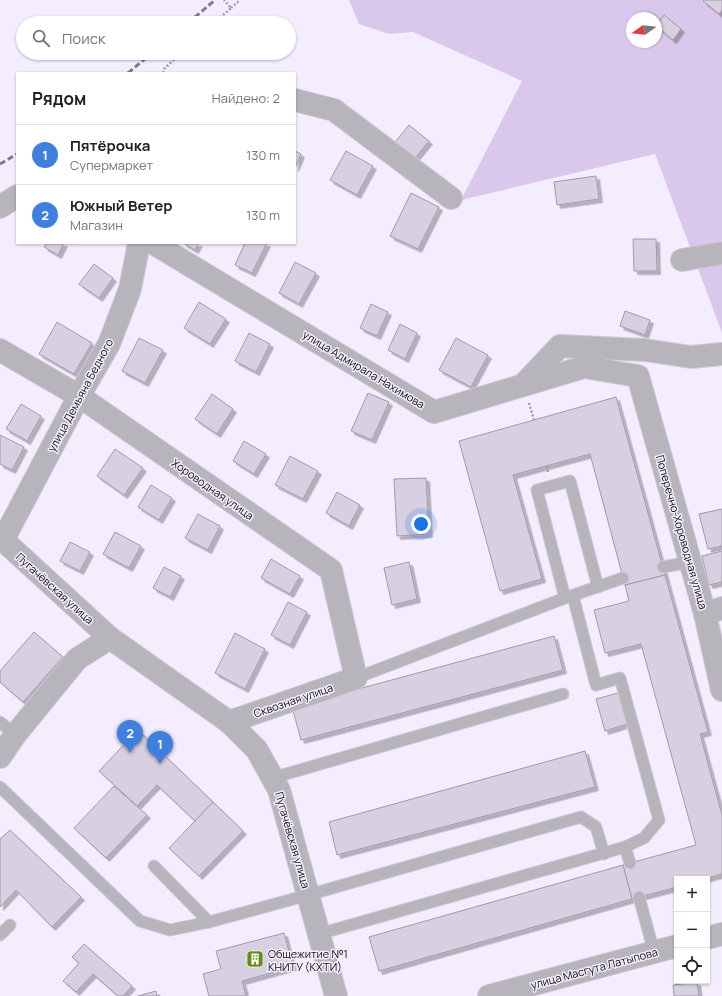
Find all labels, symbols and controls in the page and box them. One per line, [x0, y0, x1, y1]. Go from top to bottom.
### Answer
north arrow [626, 12, 662, 48]
search box [16, 16, 296, 60]
icon: search [30, 27, 52, 49]
text: Поиск [62, 28, 106, 49]
text: Рядом [32, 87, 86, 110]
text: Найдено: 2 [212, 89, 280, 107]
text: Пятёрочка [70, 135, 150, 156]
text: 1 [42, 146, 48, 164]
text: 130 m [246, 146, 280, 164]
text: Супермаркет [70, 156, 153, 174]
text: Южный Ветер [70, 195, 172, 216]
text: 2 [41, 206, 49, 224]
text: 130 m [246, 206, 280, 224]
text: Магазин [70, 216, 123, 234]
street label: улица Адмирала Нахимова [300, 327, 428, 411]
street label: улица Демьяна Бедного [44, 335, 116, 454]
street label: Поперечно-Хороводная улица [653, 453, 711, 611]
street label: Хороводная улица [169, 455, 257, 523]
your location [411, 514, 431, 534]
street label: Пугачёвская улица [13, 549, 97, 627]
street label: Сквозная улица [251, 679, 335, 721]
pin: 2 [117, 720, 143, 753]
pin: 1 [147, 731, 173, 764]
street label: Пугачёвская улица [272, 790, 314, 890]
map controls [674, 876, 710, 984]
button: + [674, 876, 710, 912]
button: − [674, 912, 710, 948]
street label: улица Масгута Латыпова [529, 944, 659, 992]
place label: Общежитие №1 КНИТУ (КХТИ) [268, 946, 348, 974]
button: locate [674, 948, 710, 984]
building icon: Общежитие №1 КНИТУ (КХТИ) [245, 949, 265, 969]

